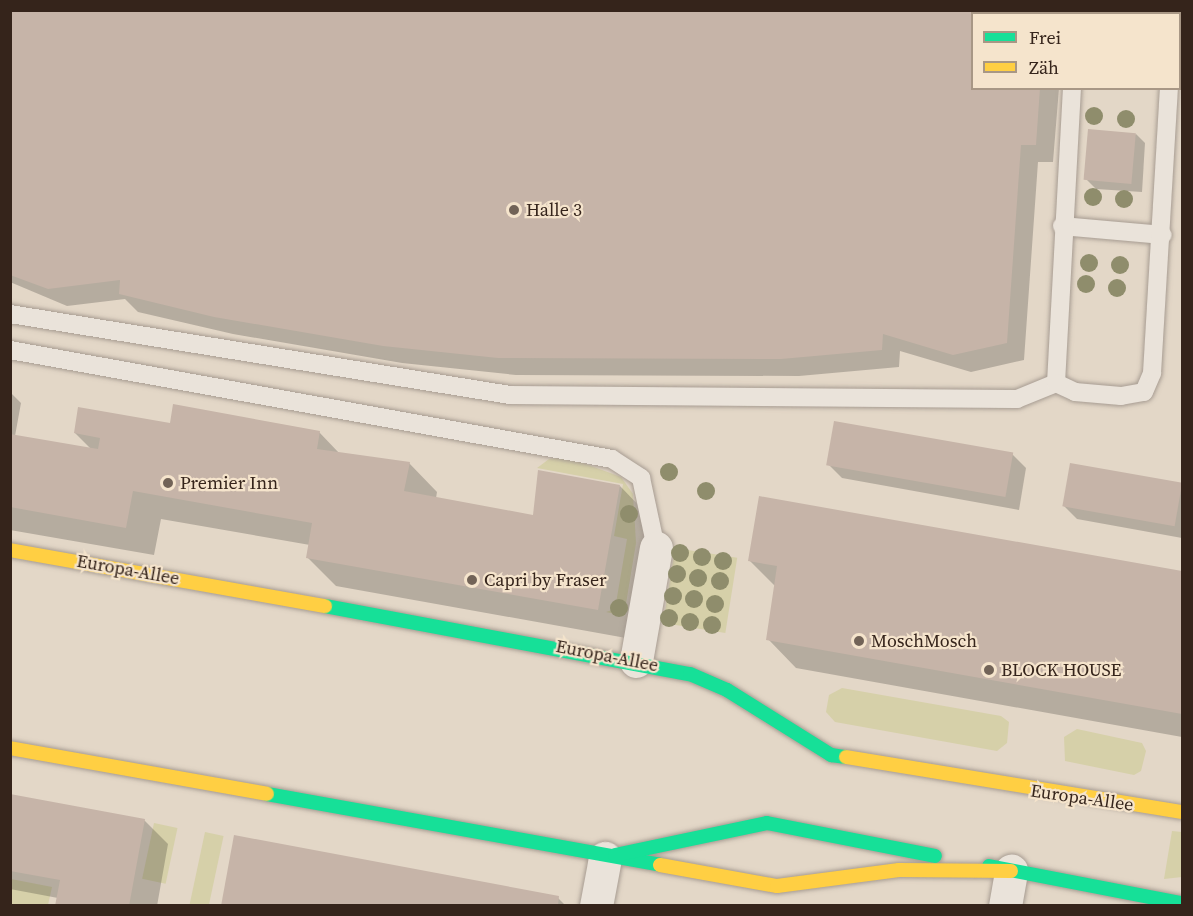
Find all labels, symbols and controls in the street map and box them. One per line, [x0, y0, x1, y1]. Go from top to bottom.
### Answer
legend [971, 12, 1181, 90]
text: Frei [1029, 25, 1061, 50]
text: Zäh [1029, 55, 1059, 80]
place label: Halle 3 [526, 199, 582, 221]
marker: Halle 3 [507, 203, 521, 217]
place label: Premier Inn [180, 472, 278, 494]
marker: Premier Inn [161, 476, 175, 490]
street label: Europa-Allee [75, 550, 181, 590]
place label: Capri by Fraser [484, 569, 607, 591]
marker: Capri by Fraser [465, 573, 479, 587]
place label: MoschMosch [871, 630, 977, 652]
marker: MoschMosch [852, 634, 866, 648]
street label: Europa-Allee [554, 635, 660, 677]
place label: BLOCK HOUSE [1001, 659, 1121, 681]
marker: BLOCK HOUSE [982, 663, 996, 677]
street label: Europa-Allee [1029, 780, 1135, 816]

